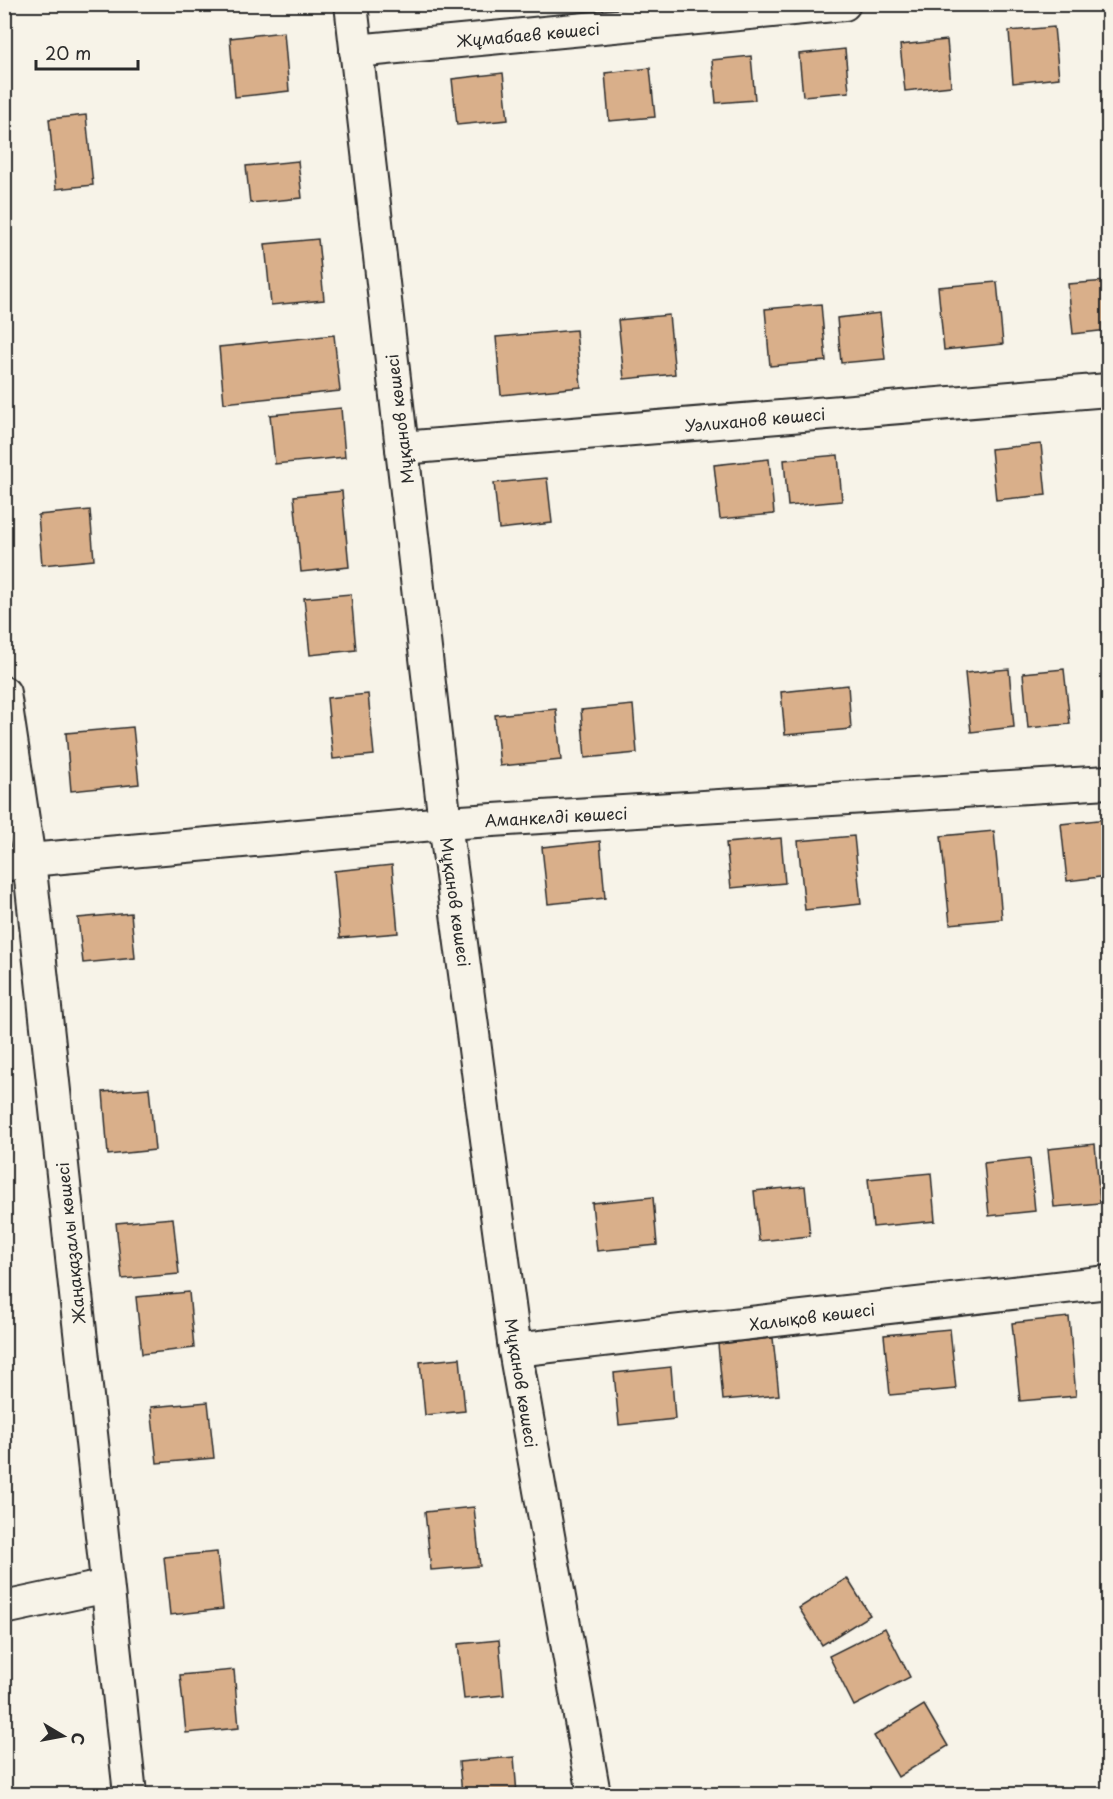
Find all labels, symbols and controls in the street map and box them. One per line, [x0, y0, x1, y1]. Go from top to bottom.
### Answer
street label: Жұмабаев көшесі [455, 16, 601, 52]
scale bar [36, 33, 138, 71]
text: 20 m [45, 39, 91, 66]
street label: Мұқанов көшесі [379, 353, 419, 485]
street label: Уәлиханов көшесі [684, 401, 826, 437]
street label: Аманкелді көшесі [484, 800, 628, 832]
street label: Мұқанов көшесі [435, 836, 477, 968]
street label: Жаңақазалы көшесі [50, 1161, 91, 1326]
street label: Халықов көшесі [748, 1296, 876, 1336]
street label: Мұқанов көшесі [500, 1317, 544, 1449]
north arrow [33, 1706, 93, 1766]
text: С [66, 1731, 92, 1747]

